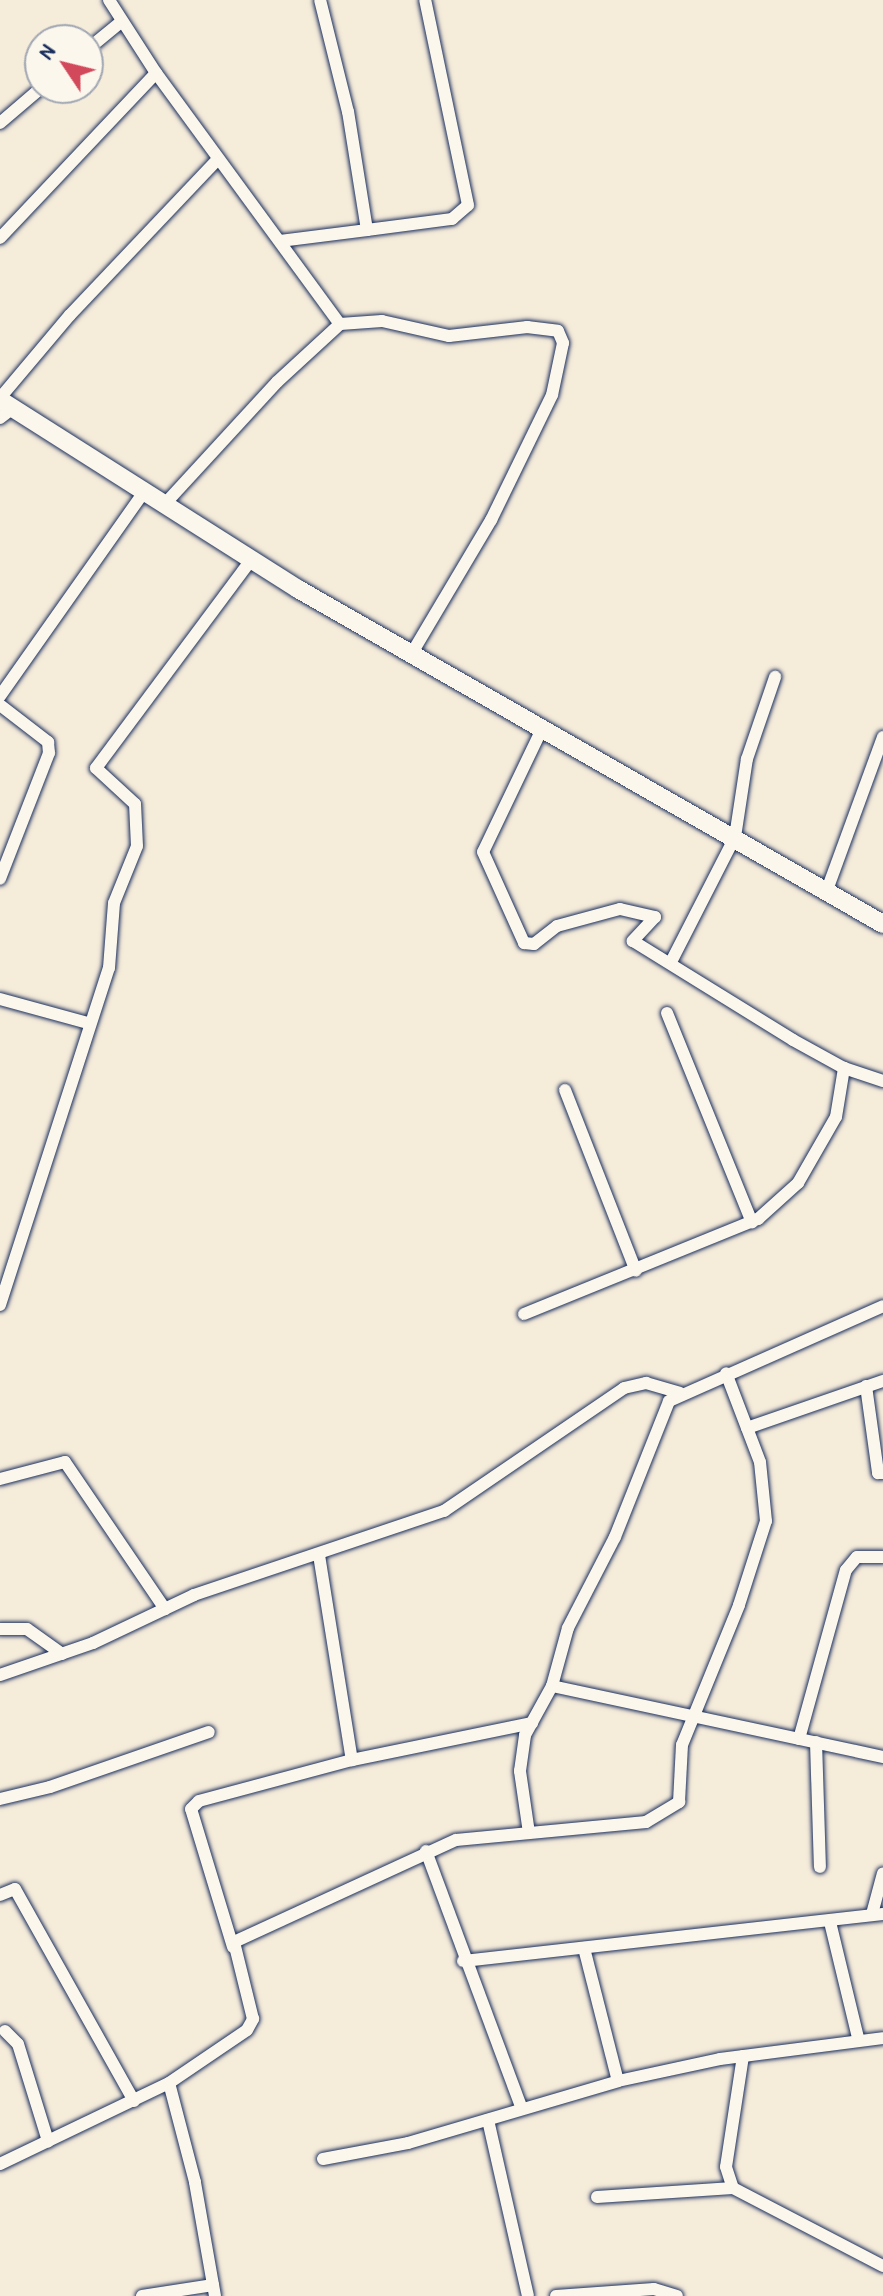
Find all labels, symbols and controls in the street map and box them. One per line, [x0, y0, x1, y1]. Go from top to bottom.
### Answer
north arrow [24, 24, 104, 104]
text: N [30, 38, 62, 65]

